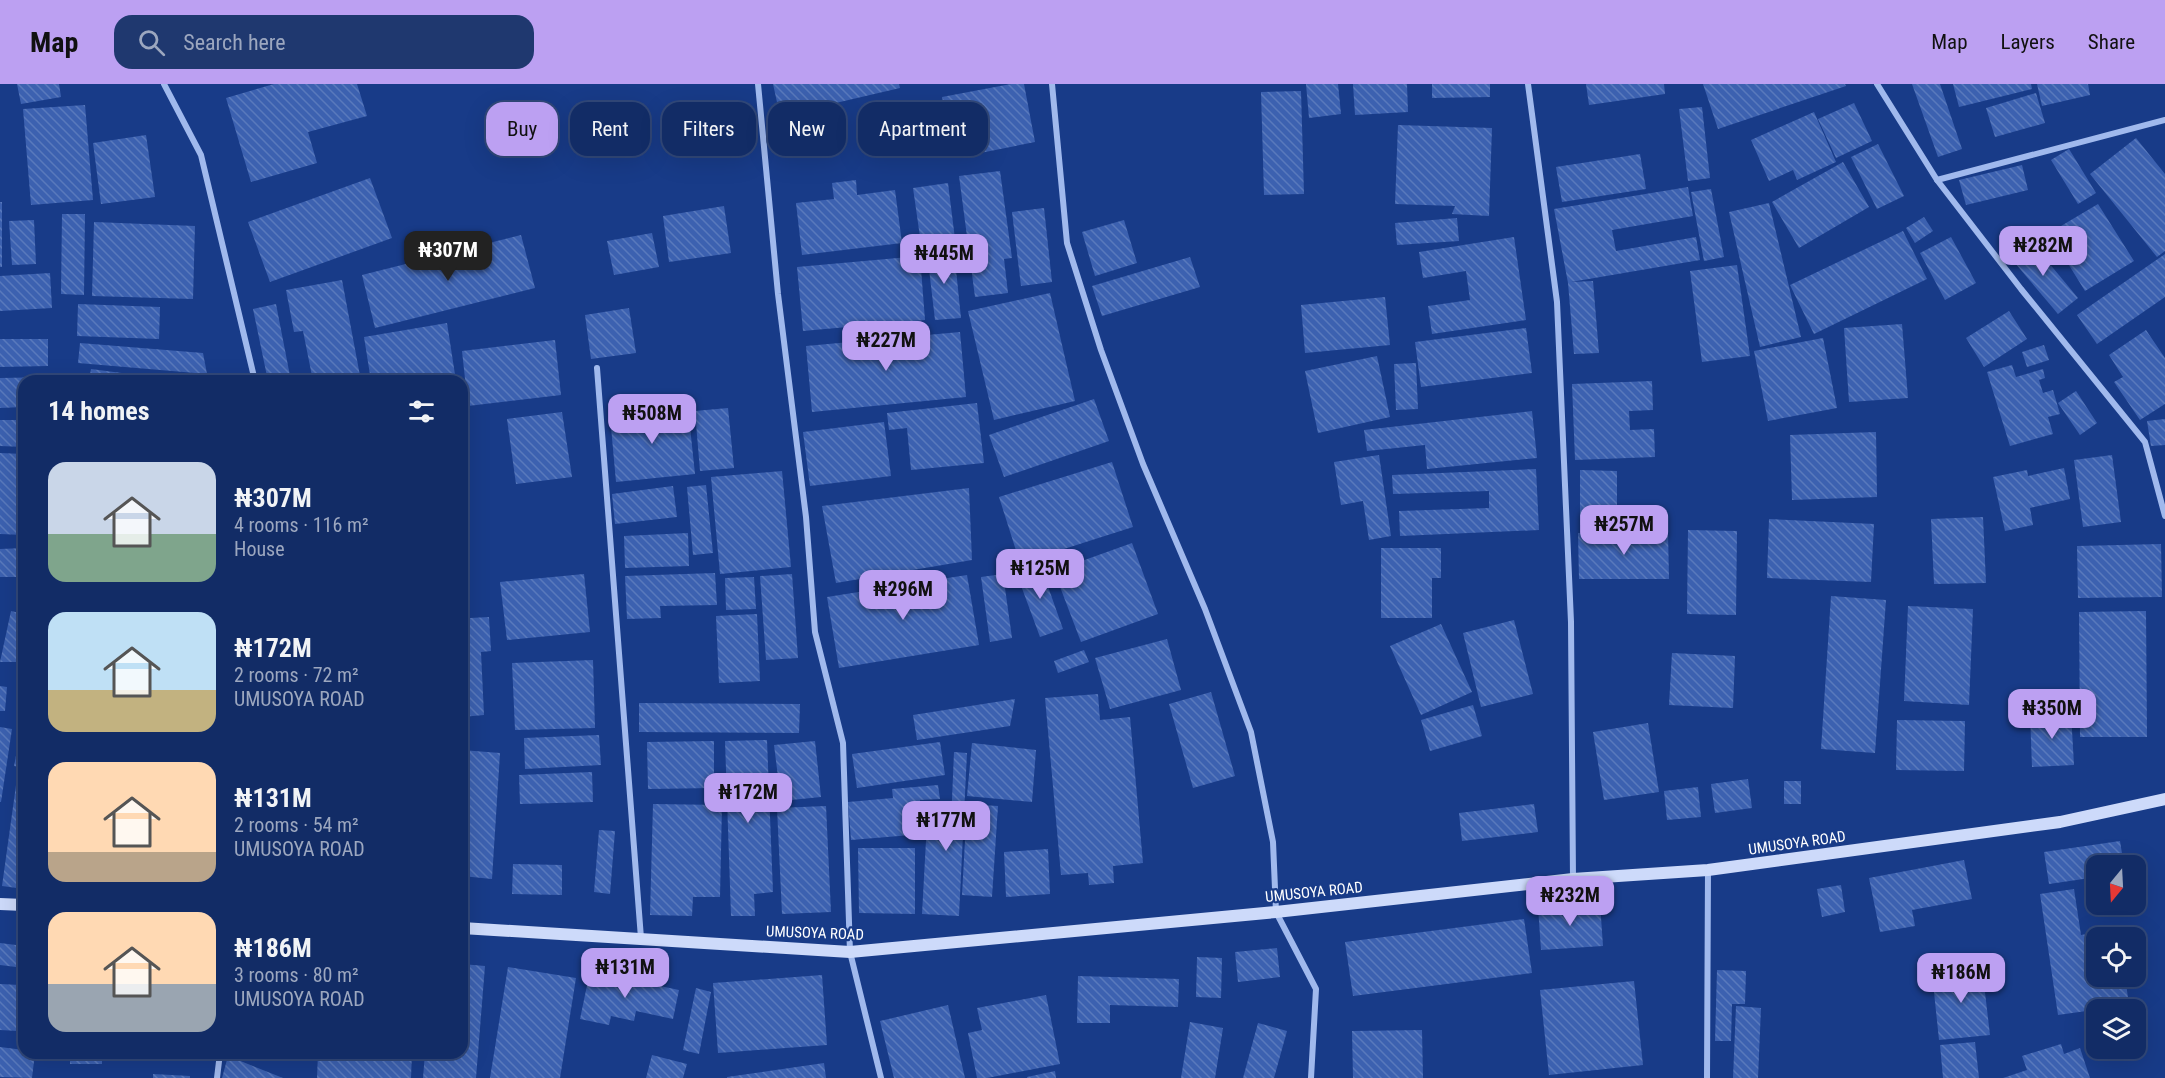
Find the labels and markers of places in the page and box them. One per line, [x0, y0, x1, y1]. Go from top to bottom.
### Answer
pin: ₦282M [2001, 226, 2085, 277]
pin: ₦307M [406, 231, 490, 282]
pin: ₦445M [902, 234, 986, 285]
pin: ₦227M [844, 321, 928, 372]
pin: ₦508M [610, 394, 694, 445]
pin: ₦257M [1582, 505, 1666, 556]
pin: ₦125M [998, 549, 1082, 600]
pin: ₦296M [861, 570, 945, 621]
pin: ₦350M [2010, 689, 2094, 740]
pin: ₦172M [706, 773, 790, 824]
pin: ₦177M [904, 801, 988, 852]
pin: ₦232M [1528, 876, 1612, 927]
pin: ₦131M [583, 948, 667, 999]
pin: ₦186M [1919, 953, 2003, 1004]

